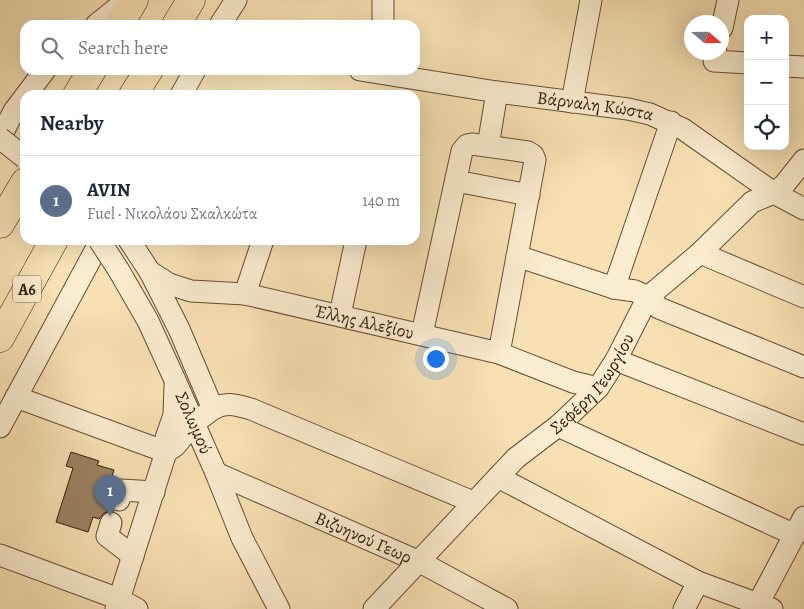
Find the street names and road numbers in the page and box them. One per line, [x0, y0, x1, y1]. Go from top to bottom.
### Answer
street label: Βάρναλη Κώστα [536, 85, 656, 127]
road number: Α6 [13, 276, 41, 302]
street label: Έλλης Αλεξίου [312, 299, 416, 345]
street label: Σεφέρη Γεωργίου [545, 329, 640, 440]
street label: Σολωμού [170, 388, 218, 458]
street label: Βιζυηνού Γεωρ [311, 506, 416, 569]

